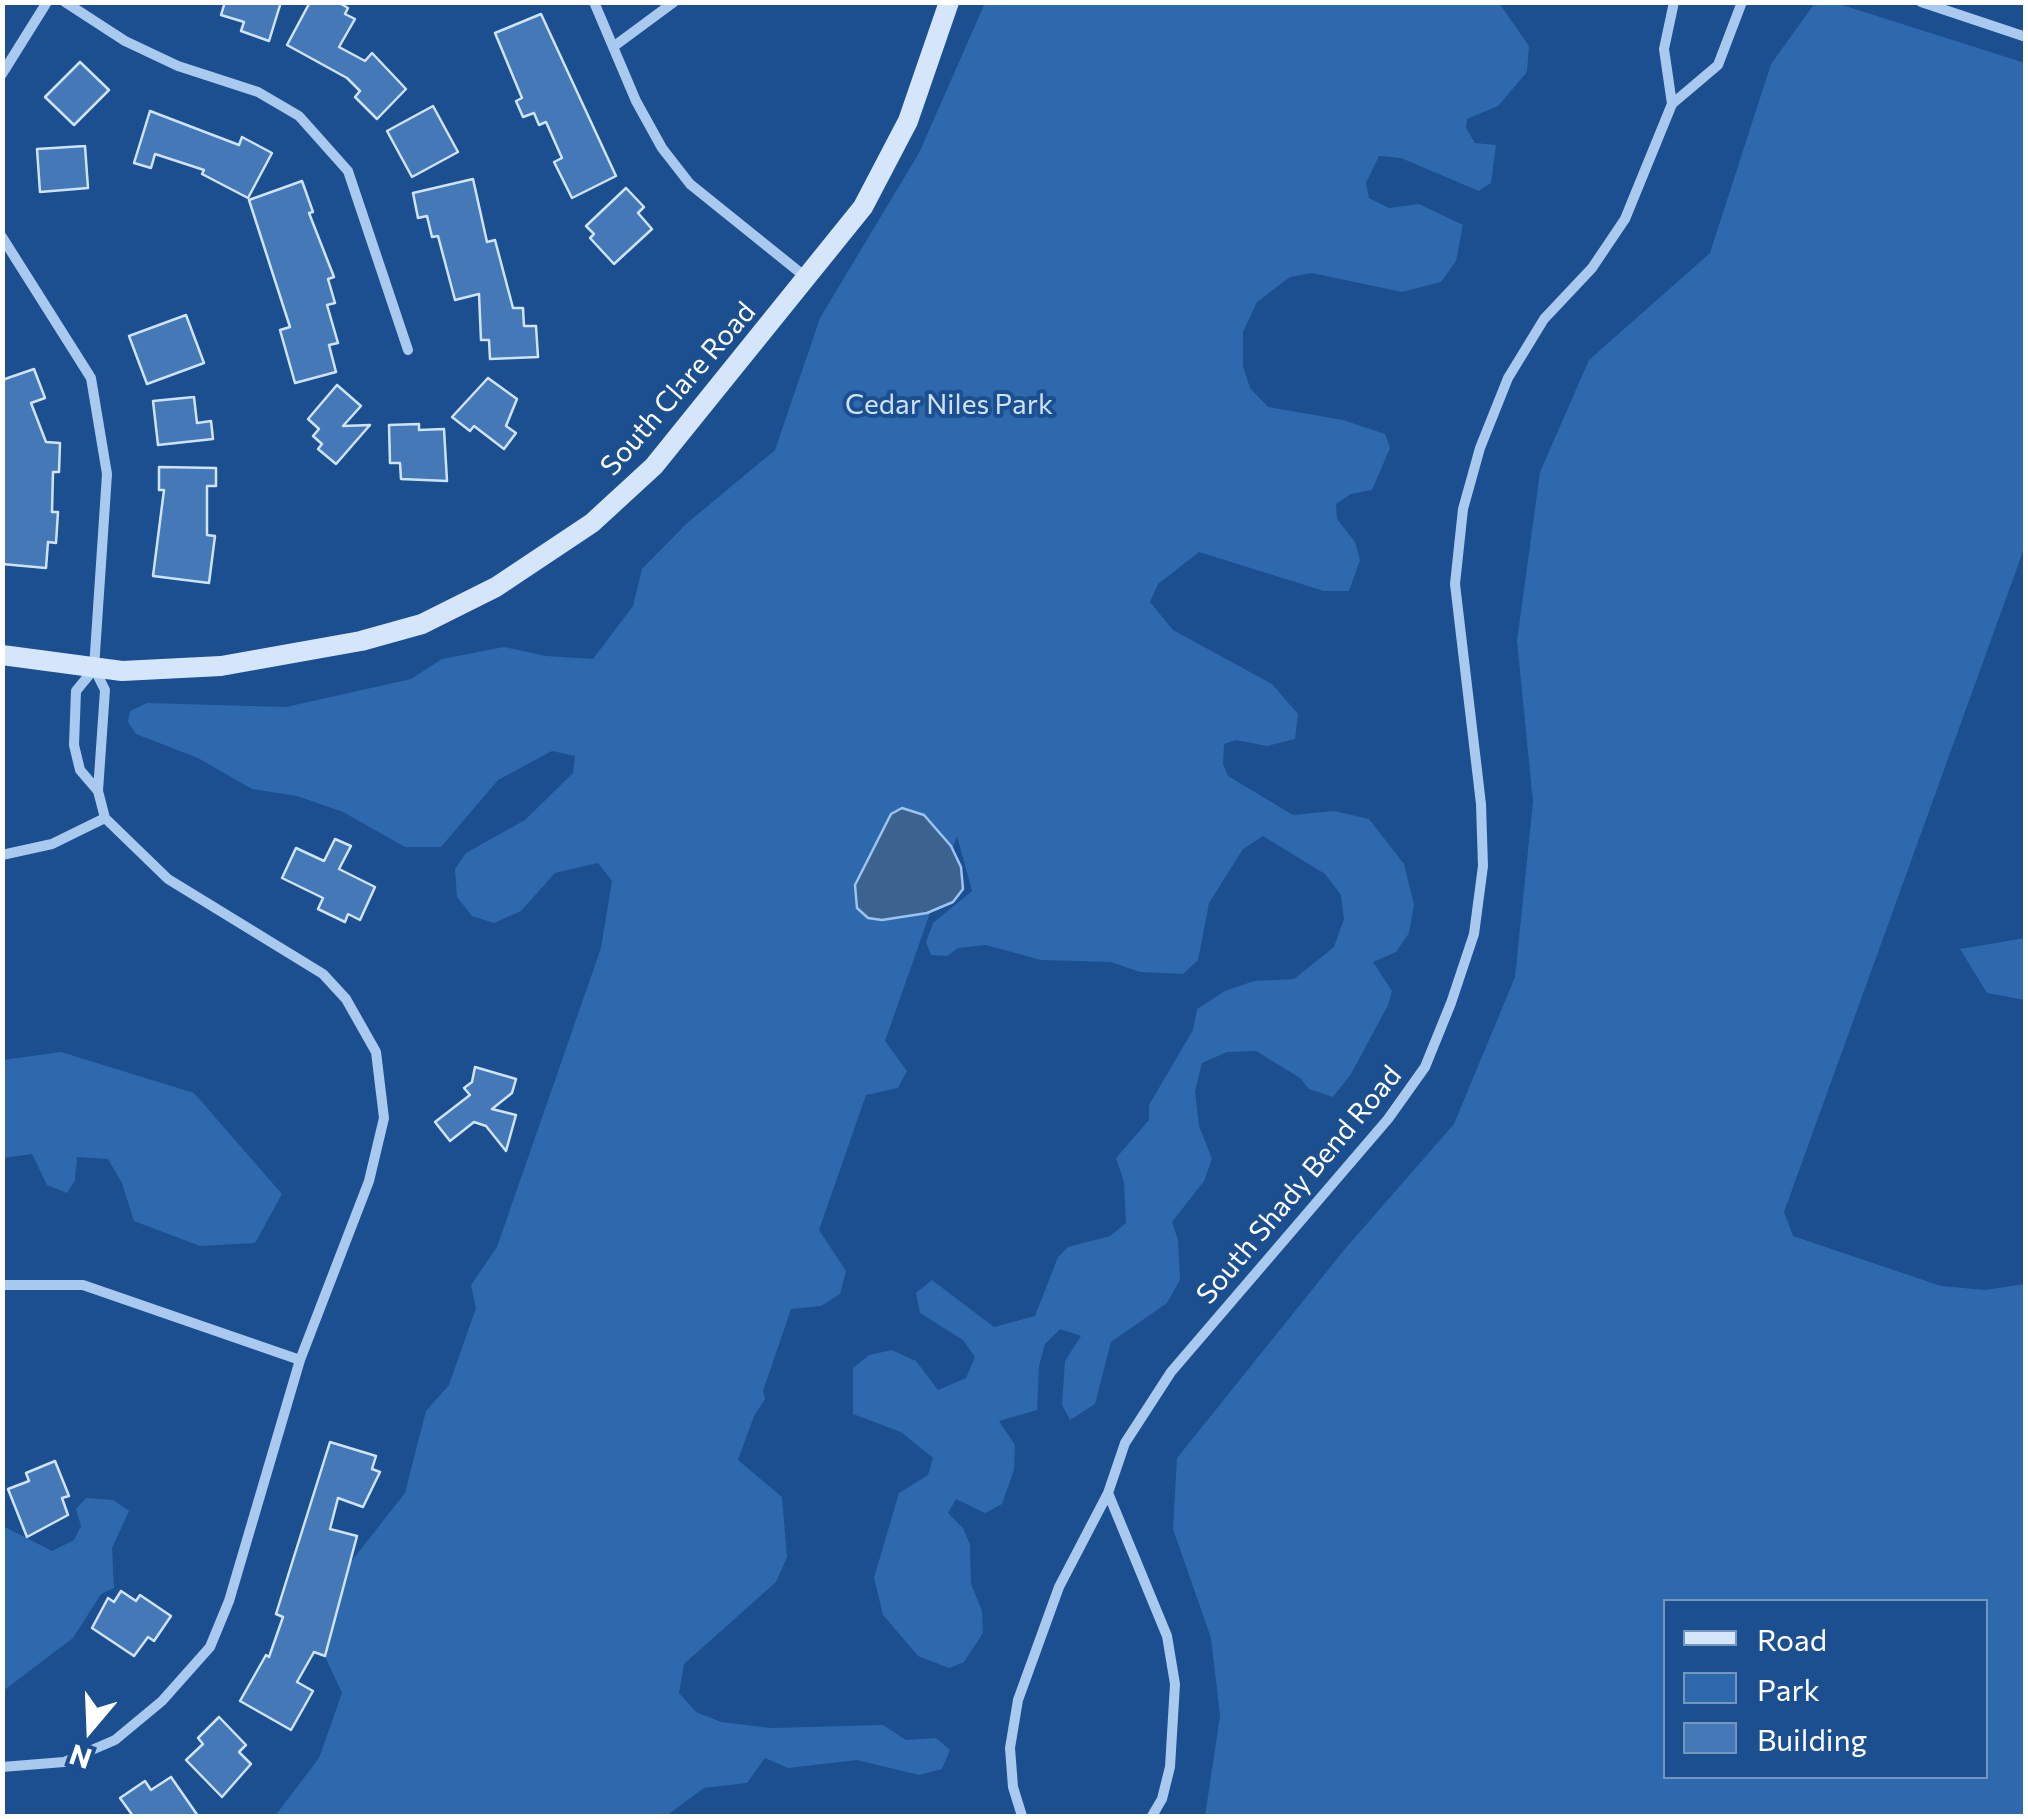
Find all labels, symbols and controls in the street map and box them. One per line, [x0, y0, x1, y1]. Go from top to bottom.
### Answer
street label: South Clare Road [594, 295, 762, 483]
park label: Cedar Niles Park [845, 388, 1053, 422]
street label: South Shady Bend Road [1190, 1059, 1408, 1311]
legend [1663, 1599, 1988, 1779]
text: Road [1757, 1620, 1827, 1657]
text: Park [1757, 1670, 1820, 1707]
north arrow [40, 1679, 140, 1779]
text: Building [1757, 1720, 1867, 1757]
text: N [65, 1738, 96, 1777]

